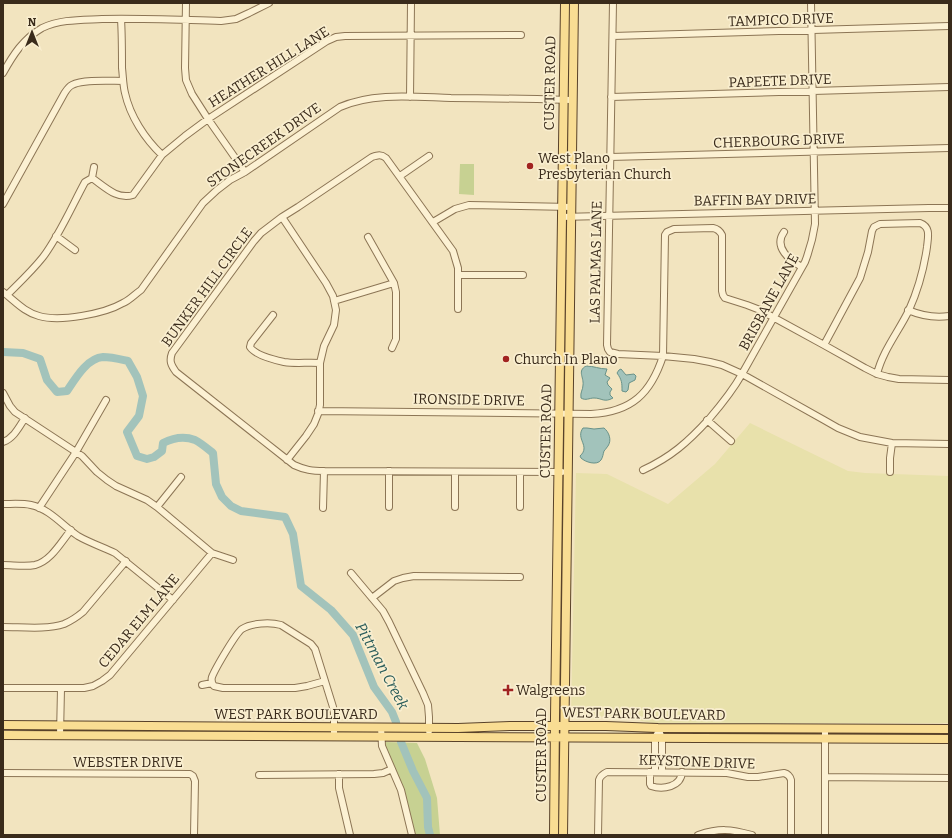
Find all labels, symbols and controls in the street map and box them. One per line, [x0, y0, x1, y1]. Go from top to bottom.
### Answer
street label: TAMPICO DRIVE [728, 10, 834, 30]
north arrow [12, 12, 52, 52]
text: N [28, 16, 37, 29]
street label: HEATHER HILL LANE [205, 23, 333, 111]
street label: CUSTER ROAD [541, 36, 559, 130]
street label: PAPEETE DRIVE [728, 71, 832, 91]
street label: STONECREEK DRIVE [203, 99, 325, 191]
street label: CHERBOURG DRIVE [713, 130, 845, 152]
place label: West Plano Presbyterian Church [538, 150, 671, 183]
marker: West Plano Presbyterian Church [525, 161, 535, 171]
street label: BAFFIN BAY DRIVE [694, 190, 816, 210]
street label: LAS PALMAS LANE [586, 201, 606, 323]
street label: BUNKER HILL CIRCLE [158, 224, 256, 350]
street label: BRISBANE LANE [735, 251, 803, 353]
place label: Church In Plano [514, 351, 617, 368]
marker: Church In Plano [501, 354, 511, 364]
street label: CUSTER ROAD [537, 384, 555, 478]
street label: IRONSIDE DRIVE [413, 391, 525, 409]
street label: CEDAR ELM LANE [95, 571, 183, 671]
water label: Pittman Creek [352, 619, 413, 713]
place label: Walgreens [516, 682, 585, 699]
marker: Walgreens [503, 685, 513, 695]
street label: WEST PARK BOULEVARD [562, 704, 726, 724]
street label: WEST PARK BOULEVARD [214, 706, 378, 723]
street label: CUSTER ROAD [533, 708, 550, 802]
street label: KEYSTONE DRIVE [638, 751, 756, 773]
street label: WEBSTER DRIVE [73, 754, 183, 771]

